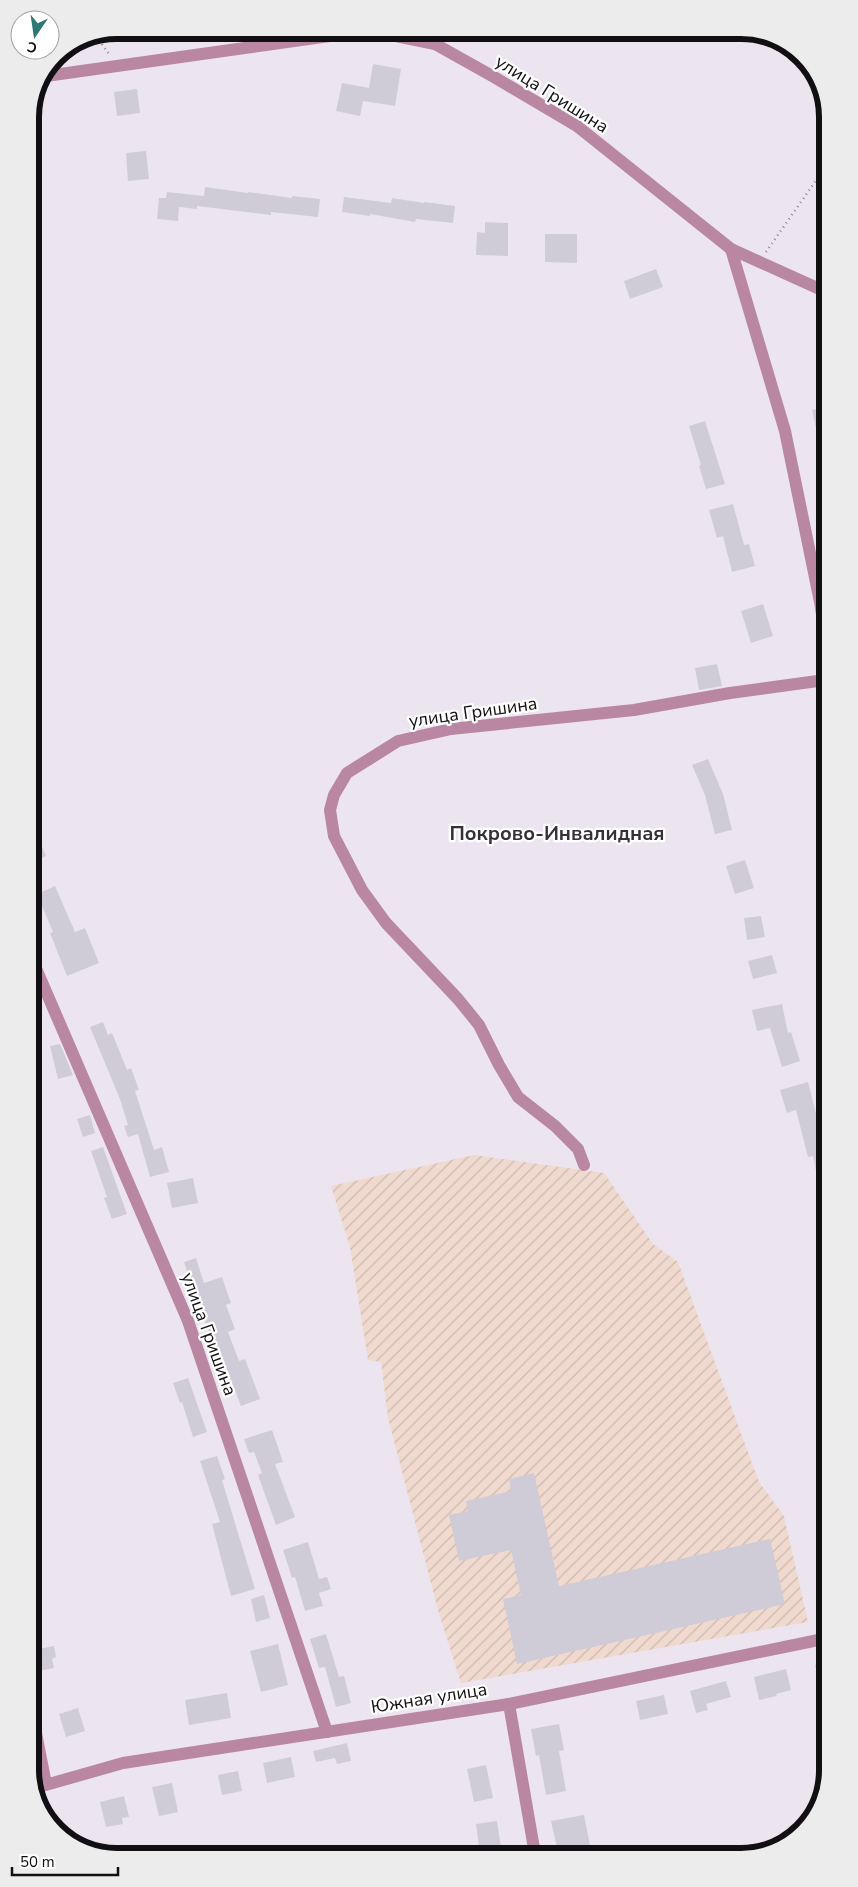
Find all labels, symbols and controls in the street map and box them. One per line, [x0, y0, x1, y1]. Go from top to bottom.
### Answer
north arrow [10, 10, 60, 60]
text: С [25, 37, 39, 58]
street label: улица Гришина [491, 50, 613, 138]
street label: улица Гришина [407, 691, 539, 733]
district label: Покрово-Инвалидная [449, 820, 665, 847]
street label: улица Гришина [176, 1269, 242, 1399]
street label: Южная улица [369, 1677, 489, 1719]
scale bar [12, 1844, 119, 1876]
text: 50 m [20, 1852, 55, 1872]

